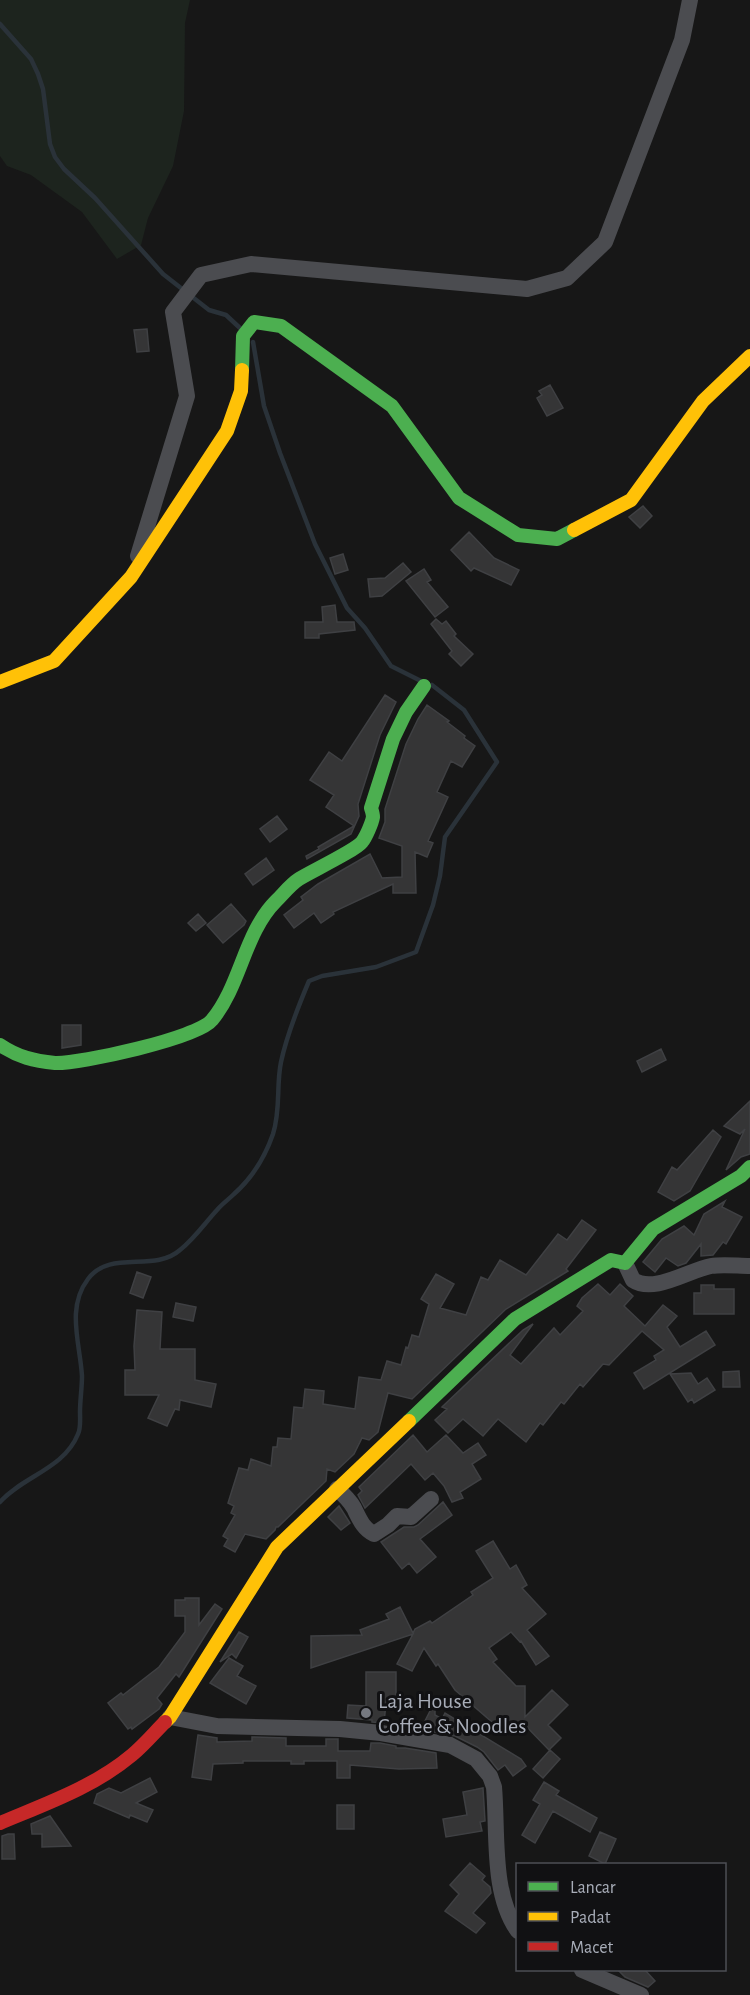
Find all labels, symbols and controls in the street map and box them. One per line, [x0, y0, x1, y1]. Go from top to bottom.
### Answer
place label: Laja House Coffee & Noodles [378, 1690, 526, 1737]
marker: Laja House Coffee & Noodles [359, 1706, 373, 1720]
legend [516, 1863, 726, 1971]
text: Lancar [570, 1879, 616, 1897]
text: Padat [570, 1909, 611, 1927]
text: Macet [570, 1939, 614, 1957]

